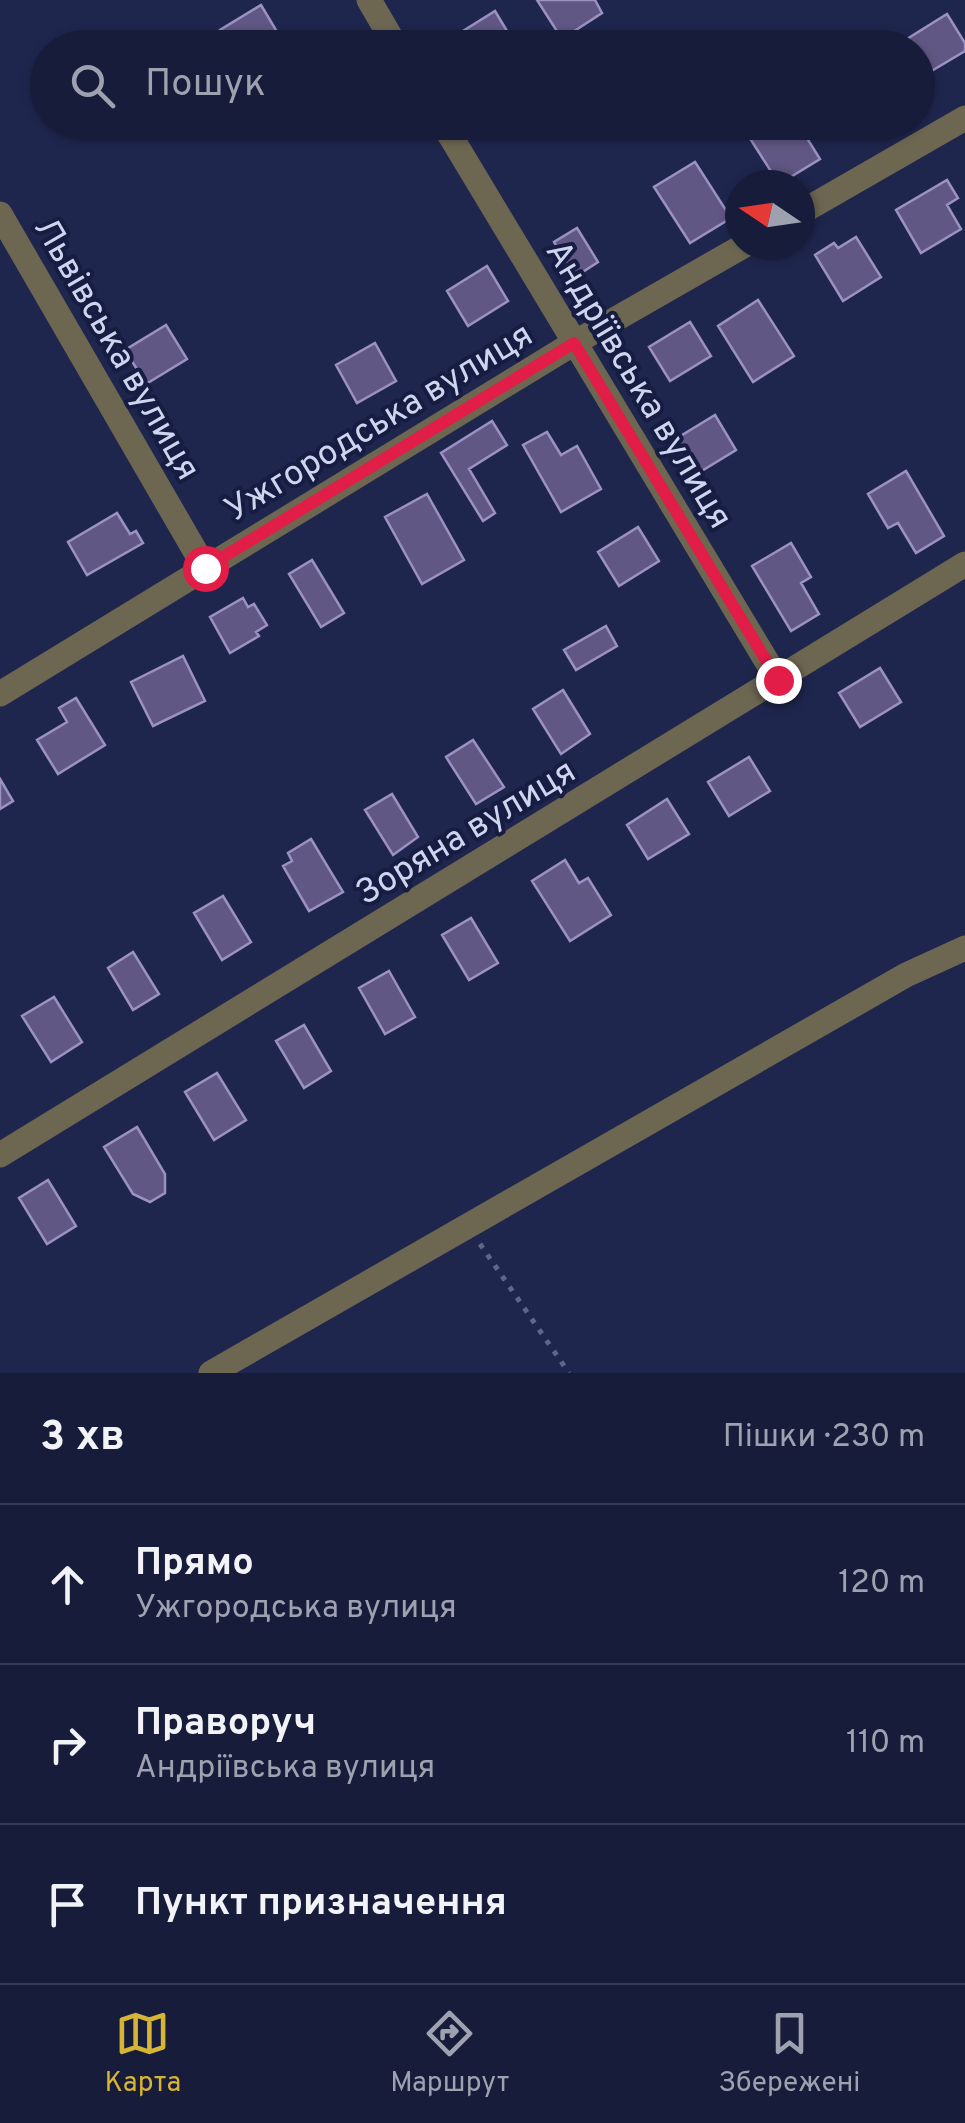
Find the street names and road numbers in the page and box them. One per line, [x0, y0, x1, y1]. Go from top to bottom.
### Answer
street label: Львівська вулиця [22, 210, 209, 489]
street label: Андріївська вулиця [534, 233, 741, 538]
street label: Ужгородська вулиця [217, 314, 542, 533]
street label: Зоряна вулиця [348, 751, 585, 917]

